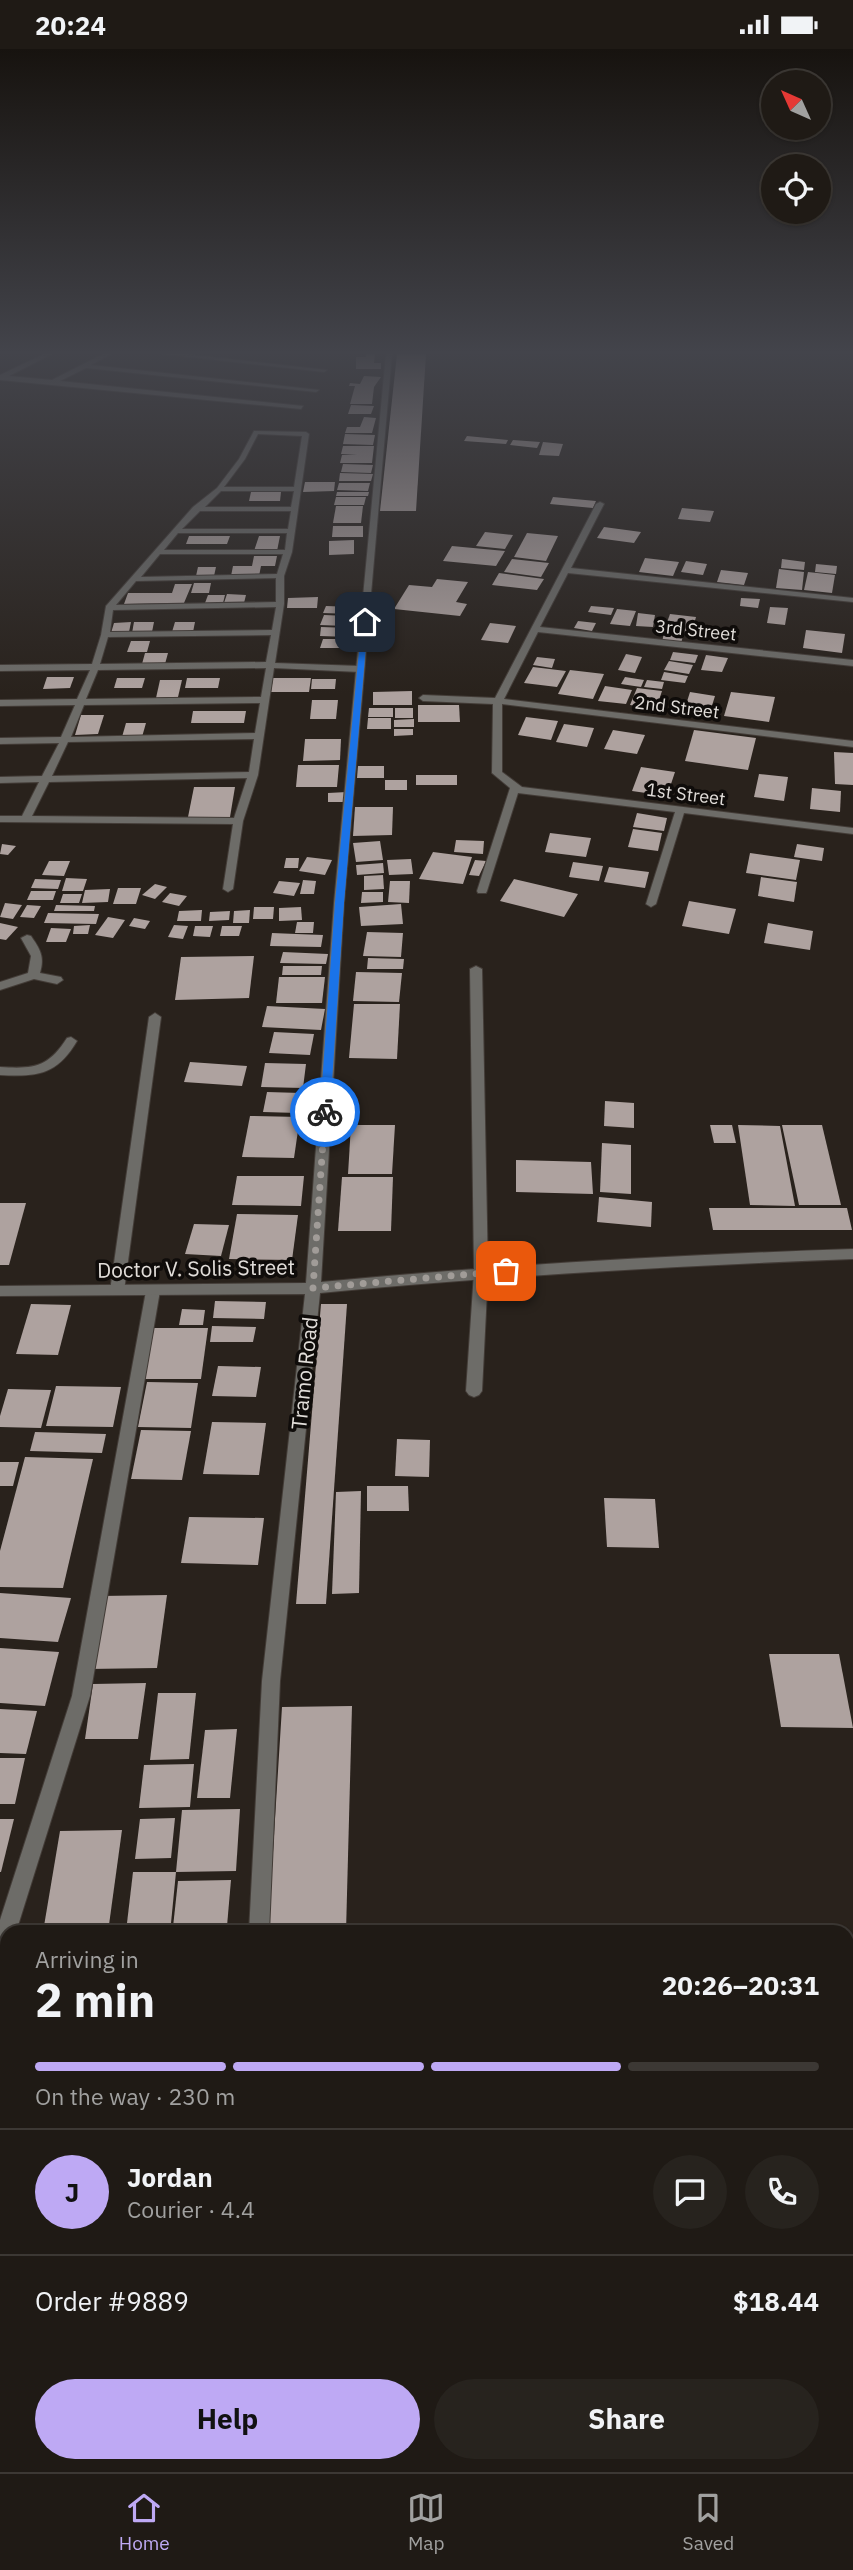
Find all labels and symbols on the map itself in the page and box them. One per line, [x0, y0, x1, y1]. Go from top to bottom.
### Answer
north arrow [761, 70, 831, 140]
pin [335, 592, 395, 652]
street label: 3rd Street [654, 614, 738, 646]
street label: 2nd Street [633, 690, 721, 724]
street label: 1st Street [645, 778, 727, 810]
courier [290, 1077, 360, 1147]
pin [476, 1241, 536, 1301]
street label: Doctor V. Solis Street [97, 1252, 295, 1284]
street label: Tramo Road [284, 1315, 324, 1431]

